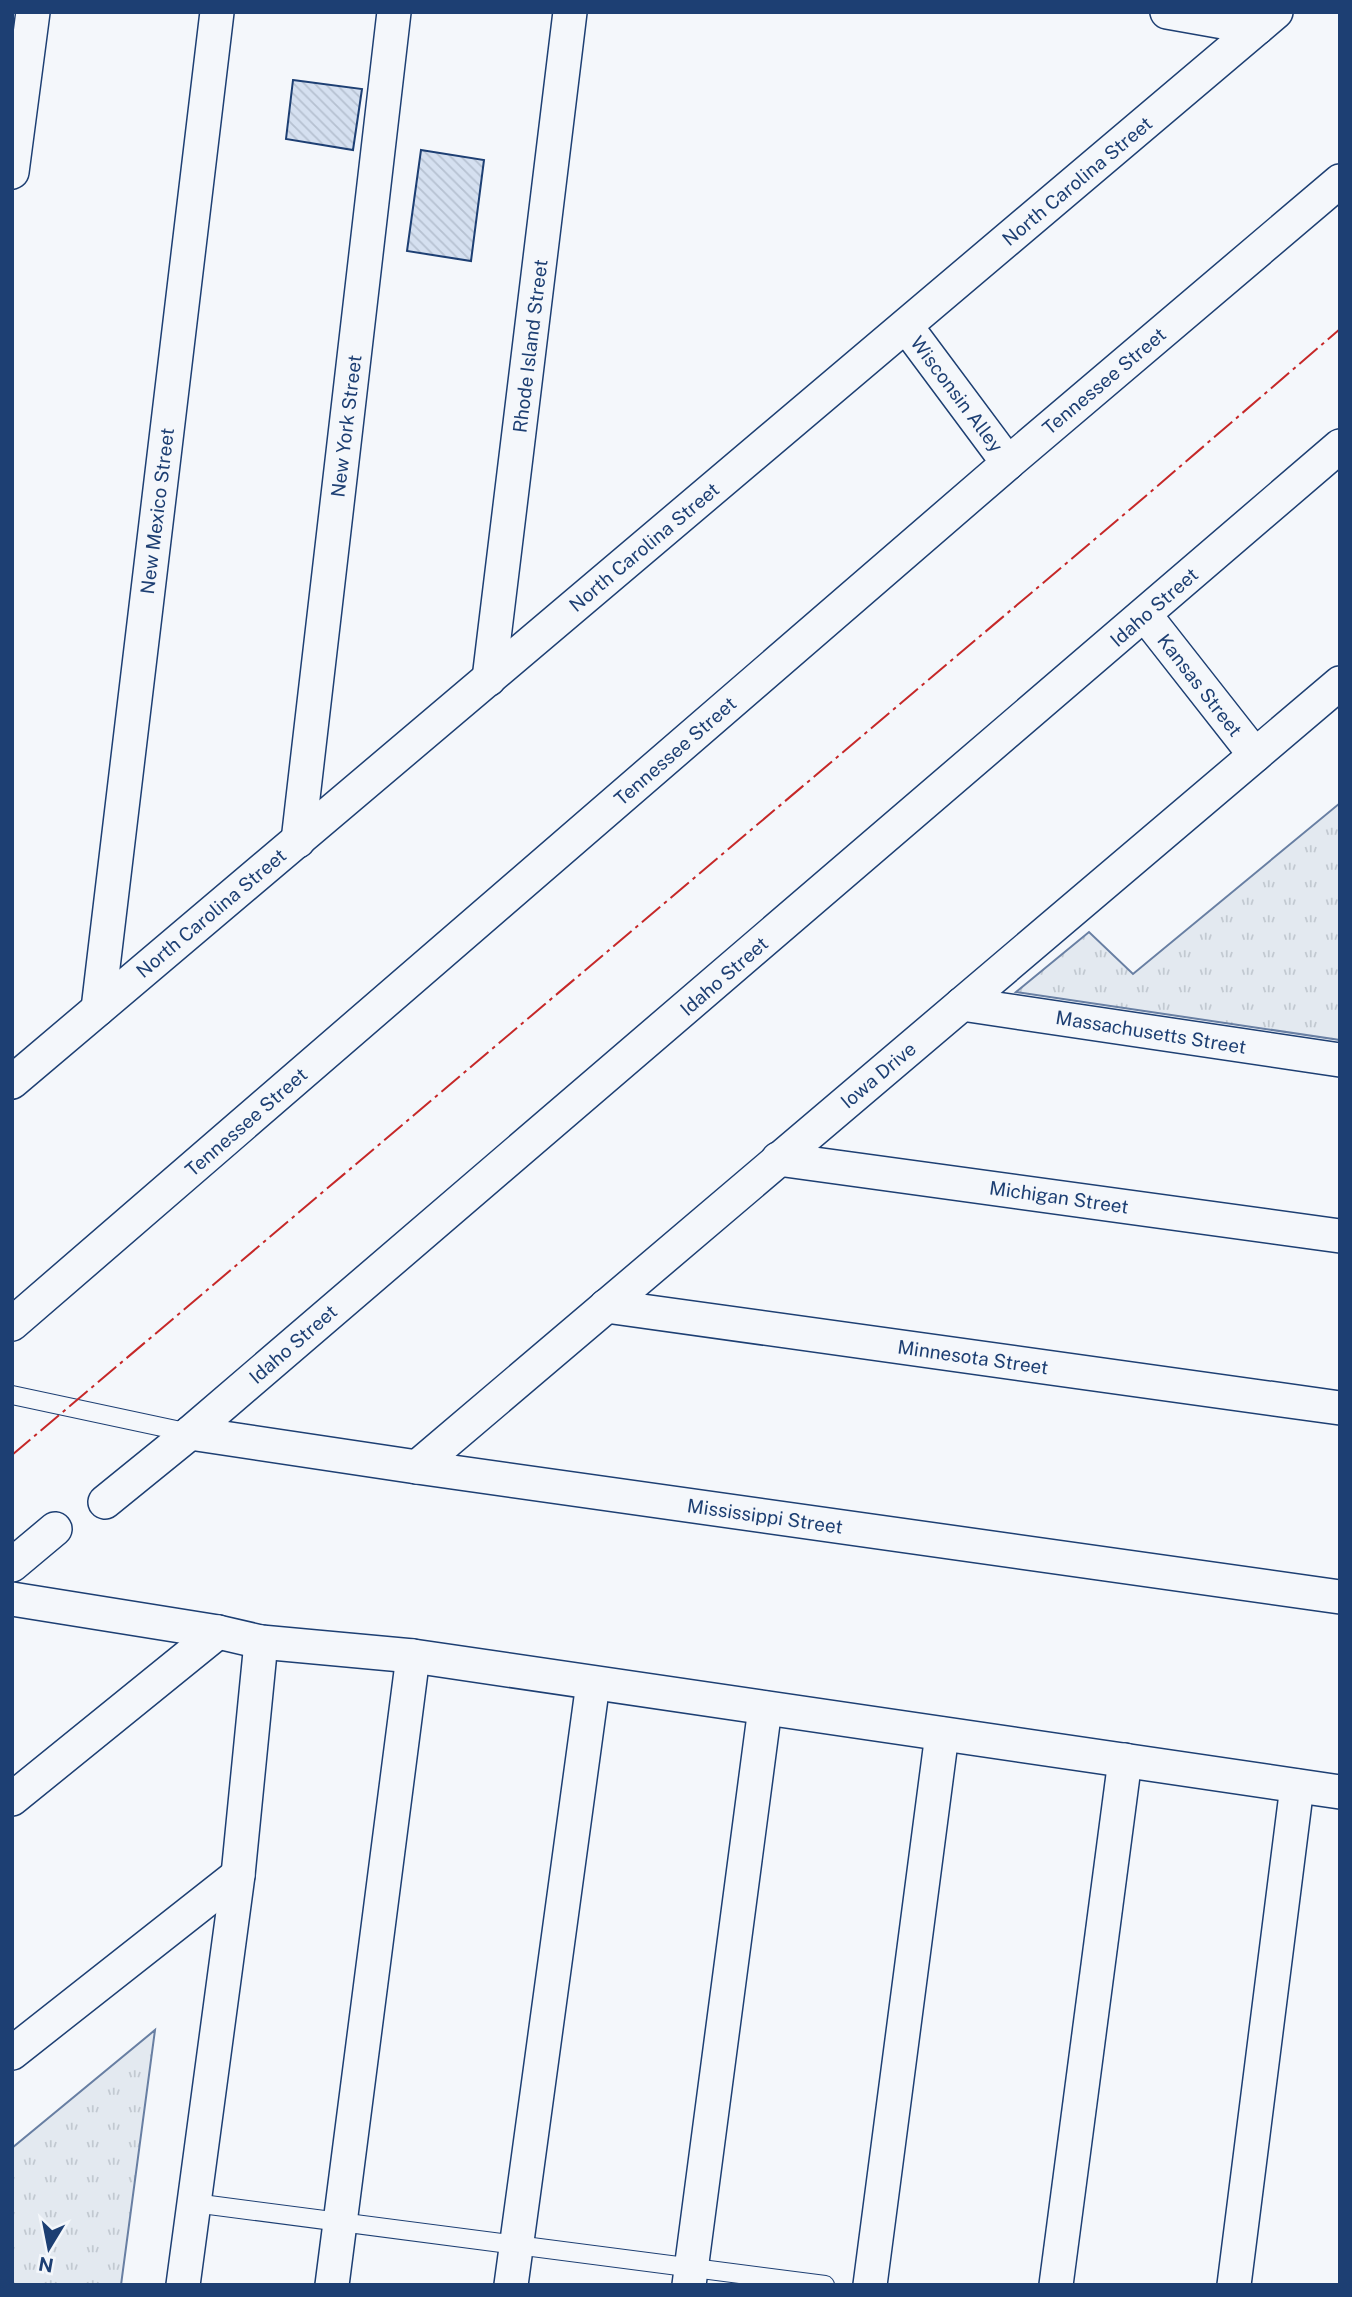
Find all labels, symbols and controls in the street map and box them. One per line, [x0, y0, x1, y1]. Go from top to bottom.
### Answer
street label: North Carolina Street [998, 112, 1156, 250]
street label: Rhode Island Street [508, 258, 552, 434]
street label: Tennessee Street [1038, 323, 1170, 439]
street label: Wisconsin Alley [906, 332, 1008, 456]
street label: New York Street [326, 353, 366, 499]
street label: New Mexico Street [136, 427, 178, 595]
street label: North Carolina Street [565, 478, 723, 616]
street label: Idaho Street [1106, 563, 1202, 651]
street label: Kansas Street [1153, 629, 1247, 741]
street label: Tennessee Street [610, 692, 740, 810]
street label: North Carolina Street [132, 844, 290, 982]
street label: Idaho Street [676, 932, 772, 1020]
street label: Massachusetts Street [1054, 1006, 1248, 1058]
street label: Iowa Drive [836, 1037, 920, 1113]
street label: Tennessee Street [181, 1063, 311, 1181]
street label: Michigan Street [988, 1176, 1130, 1218]
street label: Idaho Street [245, 1300, 341, 1388]
street label: Minnesota Street [896, 1336, 1050, 1378]
street label: Mississippi Street [686, 1494, 844, 1538]
north arrow [14, 2213, 84, 2283]
text: N [37, 2253, 55, 2277]

